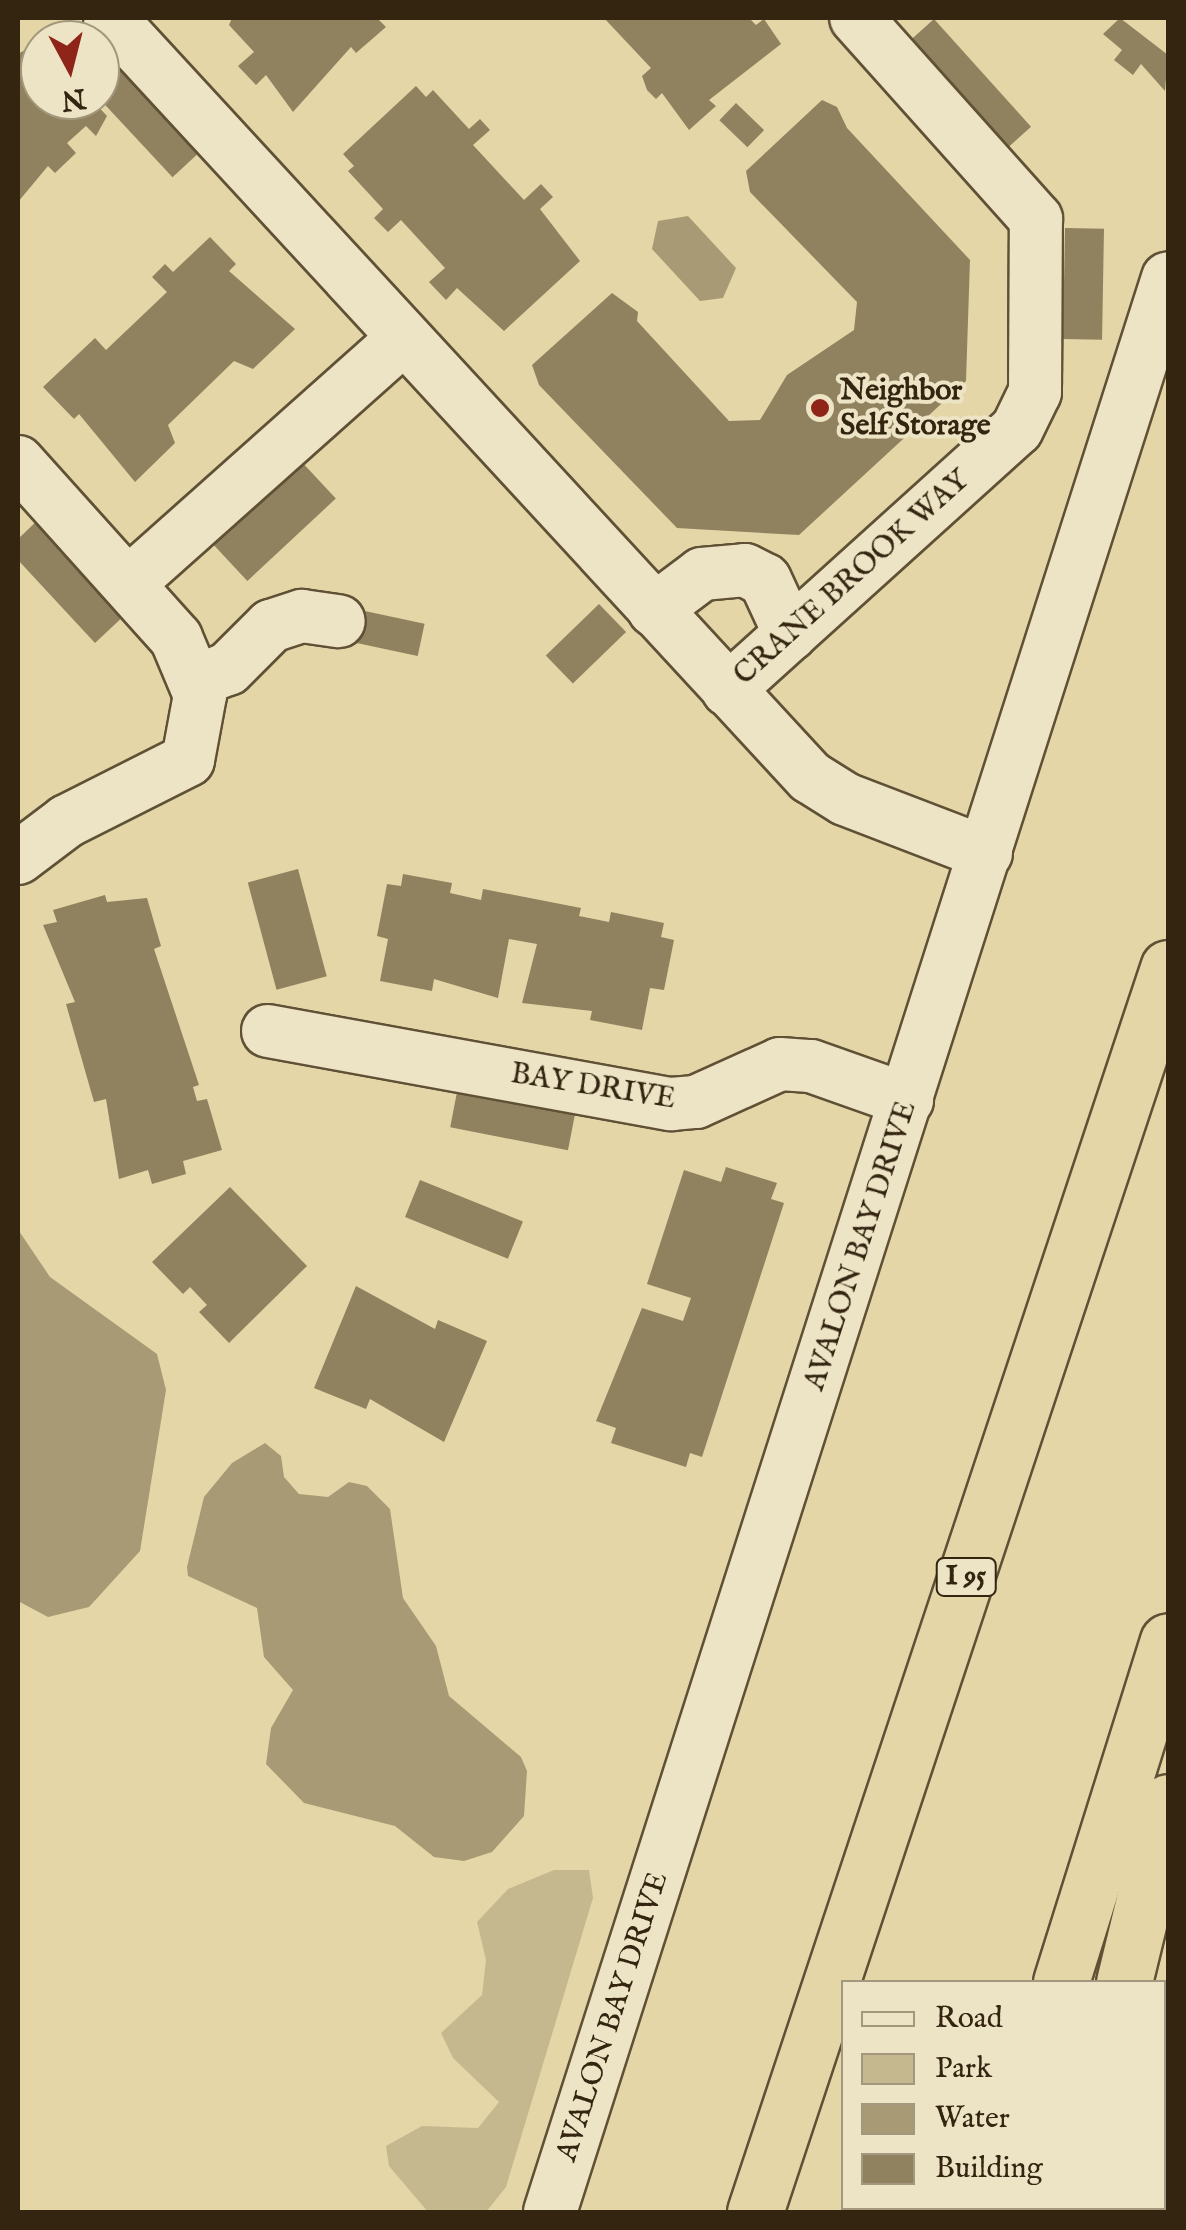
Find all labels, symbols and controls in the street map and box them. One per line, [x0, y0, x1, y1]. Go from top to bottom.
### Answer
north arrow [20, 20, 120, 120]
text: N [59, 79, 88, 117]
place label: Neighbor Self Storage [840, 373, 990, 444]
marker: Neighbor Self Storage [809, 397, 831, 419]
street label: CRANE BROOK WAY [727, 463, 977, 693]
street label: BAY DRIVE [508, 1056, 678, 1118]
street label: AVALON BAY DRIVE [797, 1097, 925, 1395]
road number: I 95 [934, 1554, 998, 1600]
street label: AVALON BAY DRIVE [549, 1868, 677, 2166]
legend [841, 1980, 1166, 2210]
text: Road [935, 2000, 1003, 2038]
text: Park [935, 2050, 992, 2088]
text: Water [935, 2100, 1010, 2138]
text: Building [935, 2150, 1043, 2188]

